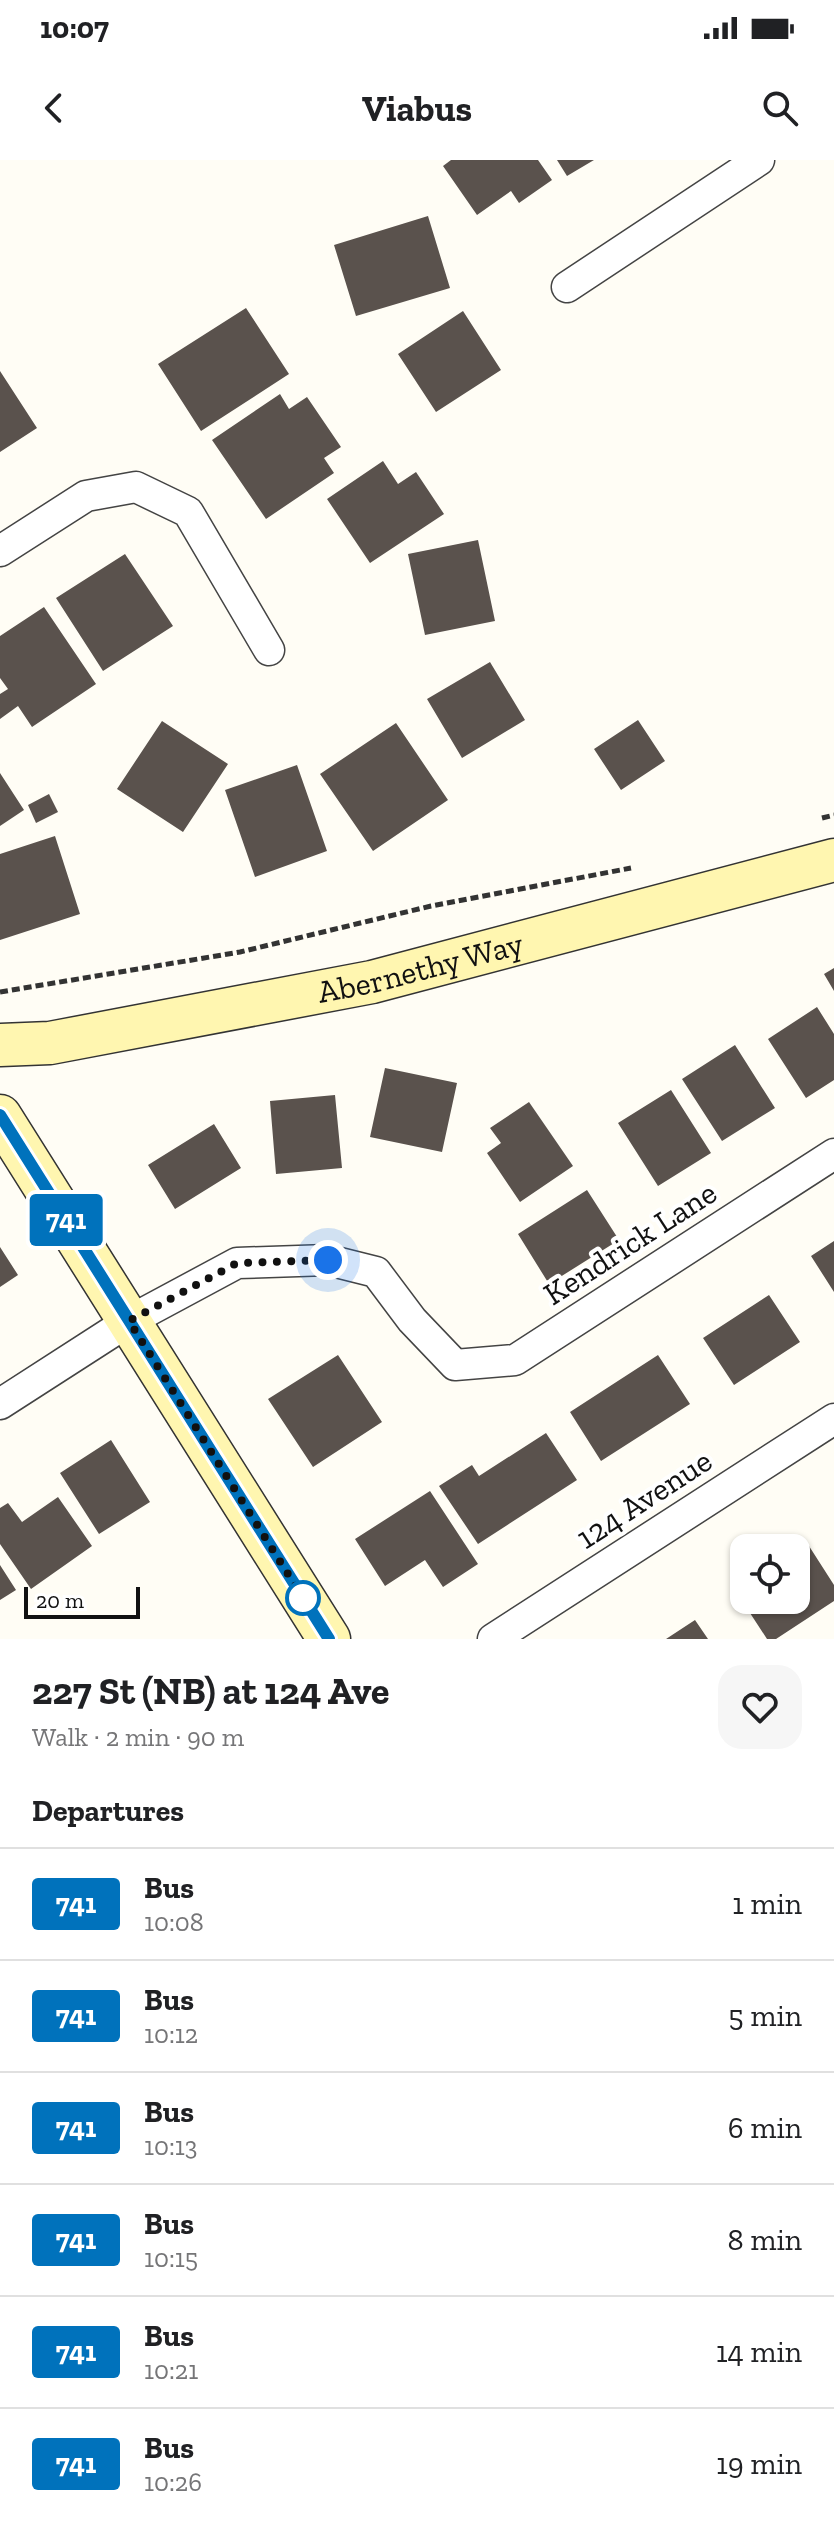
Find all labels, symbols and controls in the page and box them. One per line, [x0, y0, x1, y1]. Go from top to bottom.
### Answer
text: 10:07 [40, 10, 109, 46]
icon: back [32, 86, 76, 130]
icon: search [758, 86, 802, 130]
text: Viabus [362, 87, 472, 130]
street label: Abernethy Way [315, 924, 528, 1011]
street label: Kendrick Lane [537, 1173, 723, 1313]
line badge: 741 [20, 1194, 112, 1246]
text: 741 [46, 1203, 86, 1236]
your location [308, 1240, 348, 1280]
street label: 124 Avenue [569, 1441, 719, 1557]
map controls [730, 1534, 810, 1614]
button: locate [730, 1534, 810, 1614]
unlabelled marker [286, 1581, 320, 1615]
scale bar [24, 1583, 140, 1619]
text: 20 m [36, 1587, 84, 1614]
button: heart [718, 1665, 802, 1749]
text: 227 St (NB) at 124 Ave [32, 1668, 389, 1714]
text: Walk · 2 min · 90 m [32, 1721, 244, 1753]
text: Departures [32, 1793, 184, 1829]
text: Bus [144, 1870, 194, 1906]
text: 1 min [732, 1886, 802, 1922]
text: 741 [56, 1887, 96, 1920]
text: 10:08 [144, 1906, 204, 1938]
text: Bus [144, 1982, 194, 2018]
text: 5 min [728, 1998, 802, 2034]
text: 741 [56, 1999, 96, 2032]
text: 10:12 [144, 2018, 198, 2050]
text: Bus [144, 2094, 194, 2130]
text: 6 min [728, 2110, 802, 2146]
text: 741 [56, 2111, 96, 2144]
text: 10:13 [144, 2130, 198, 2162]
text: Bus [144, 2206, 194, 2242]
text: 8 min [728, 2222, 802, 2258]
text: 741 [56, 2223, 96, 2256]
text: 10:15 [144, 2242, 198, 2274]
text: Bus [144, 2318, 194, 2354]
text: 14 min [716, 2334, 802, 2370]
text: 741 [56, 2335, 96, 2368]
text: 10:21 [144, 2354, 198, 2386]
text: Bus [144, 2430, 194, 2466]
text: 19 min [716, 2446, 802, 2482]
text: 741 [56, 2447, 96, 2480]
text: 10:26 [144, 2466, 202, 2498]

